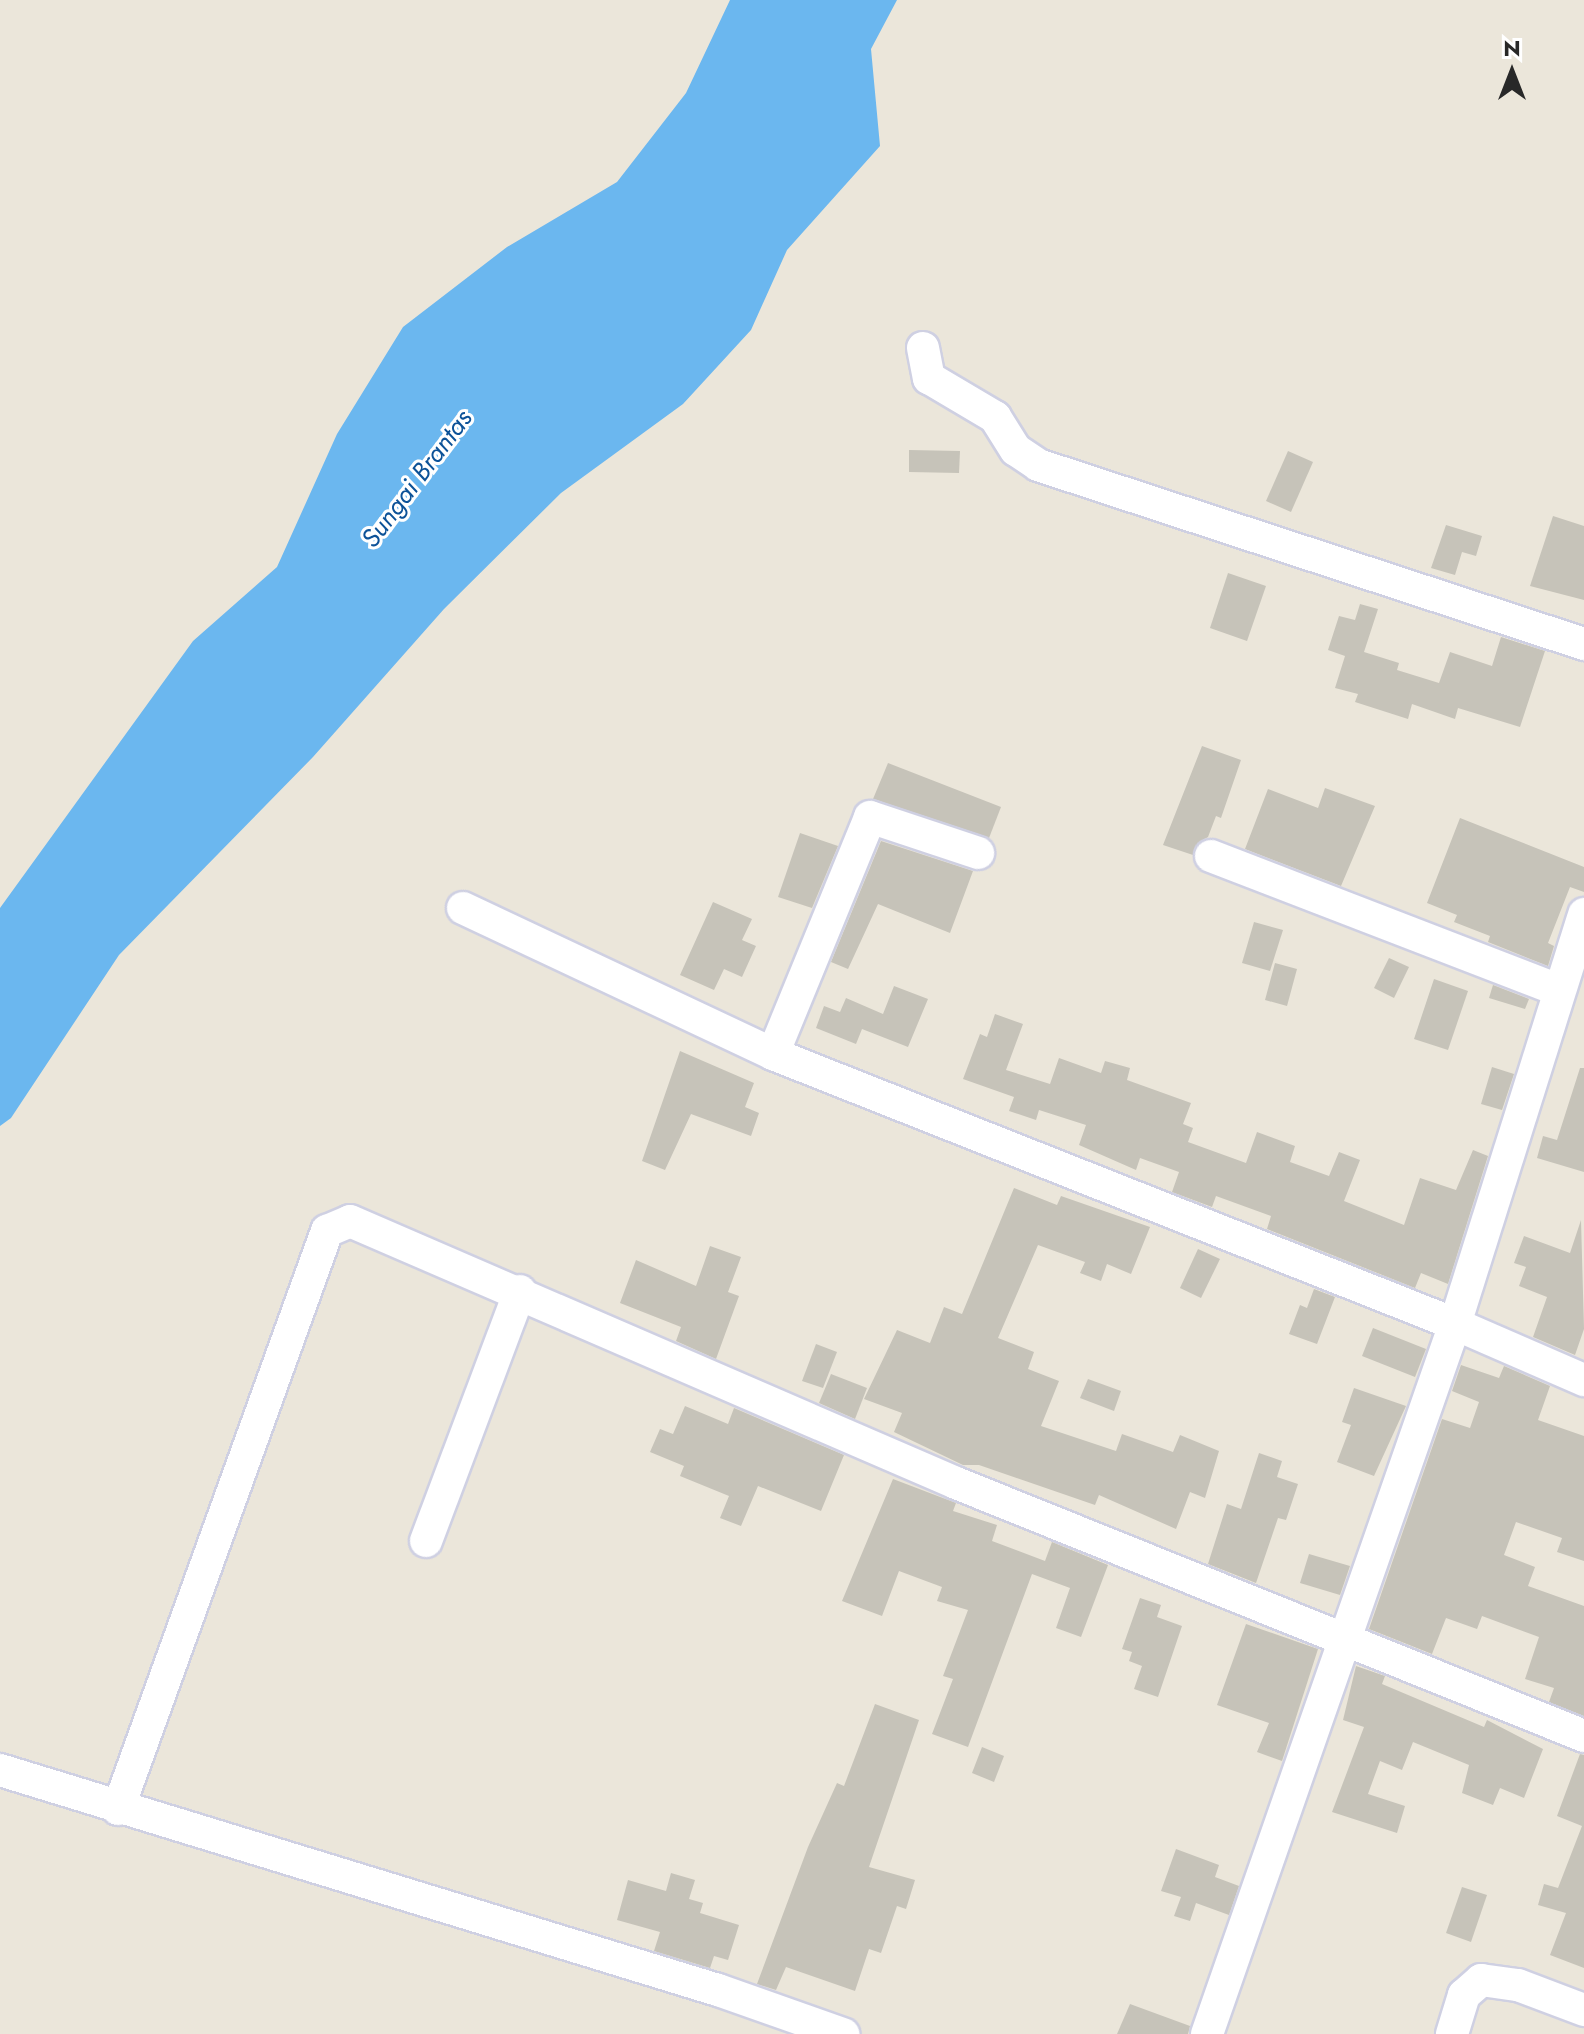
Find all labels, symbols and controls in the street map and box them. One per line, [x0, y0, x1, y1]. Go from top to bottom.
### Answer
north arrow [1472, 32, 1552, 112]
text: N [1503, 32, 1521, 64]
water label: Sungai Brantas [355, 404, 479, 554]

